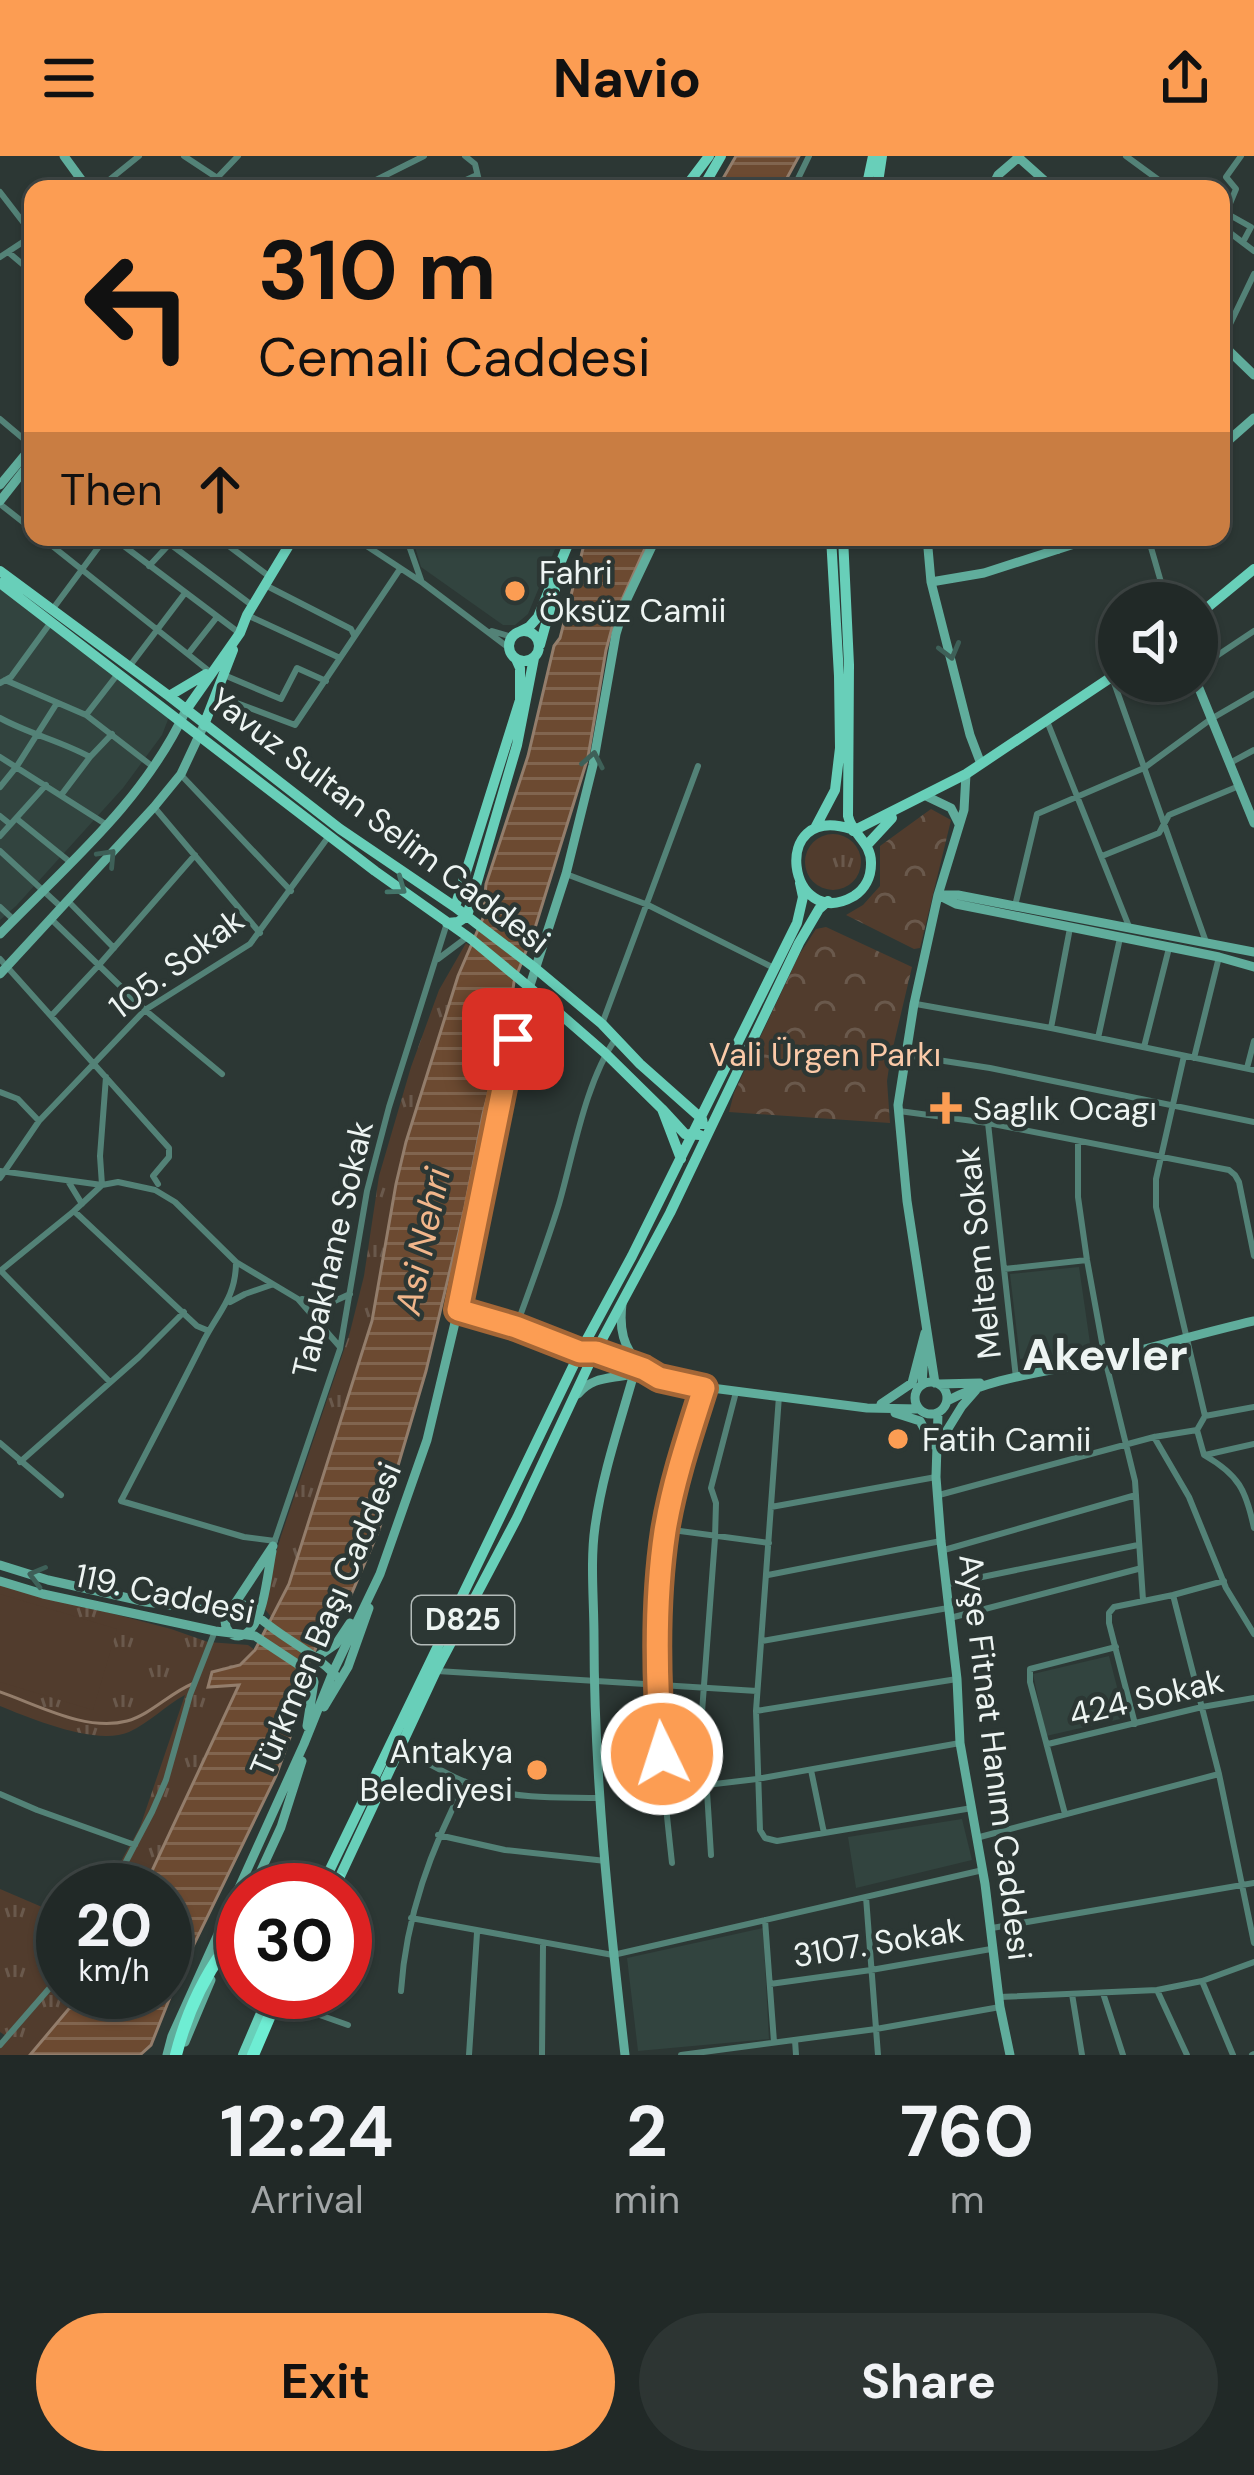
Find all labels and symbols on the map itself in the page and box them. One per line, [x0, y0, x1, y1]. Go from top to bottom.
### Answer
place label: Fahri Öksüz Camii [539, 551, 726, 632]
marker: Fahri Öksüz Camii [502, 578, 528, 604]
one-way arrow [936, 641, 961, 661]
street label: Yavuz Sultan Selim Caddesi [201, 678, 559, 963]
one-way arrow [579, 750, 605, 770]
one-way arrow [93, 849, 115, 871]
one-way arrow [385, 873, 406, 895]
street label: 105. Sokak [100, 898, 253, 1028]
pin [462, 988, 564, 1090]
park label: Vali Ürgen Parkı [709, 1033, 941, 1076]
place label: Saglık Ocagı [973, 1087, 1157, 1130]
marker: Saglık Ocagı [930, 1092, 962, 1124]
street label: Tabakhane Sokak [282, 1116, 383, 1382]
street label: Meltem Sokak [946, 1144, 1011, 1361]
water label: Asi Nehri [384, 1162, 461, 1320]
district label: Akevler [1022, 1325, 1188, 1384]
place label: Fatih Camii [922, 1418, 1092, 1461]
marker: Fatih Camii [885, 1426, 911, 1452]
street label: Türkmen Başı Caddesi [240, 1456, 411, 1783]
street label: Ayşe Fitnat Hanım Caddesi [949, 1551, 1042, 1963]
street label: 119. Caddesi [71, 1554, 258, 1633]
one-way arrow [27, 1566, 47, 1591]
road number: D825 [412, 1596, 514, 1644]
street label: 424 Sokak [1065, 1659, 1228, 1736]
position arrow [599, 1691, 725, 1817]
place label: Antakya Belediyesi [360, 1730, 513, 1811]
marker: Antakya Belediyesi [524, 1757, 550, 1783]
speed limit sign: 30 [216, 1863, 372, 2019]
street label: 3107. Sokak [790, 1908, 967, 1977]

